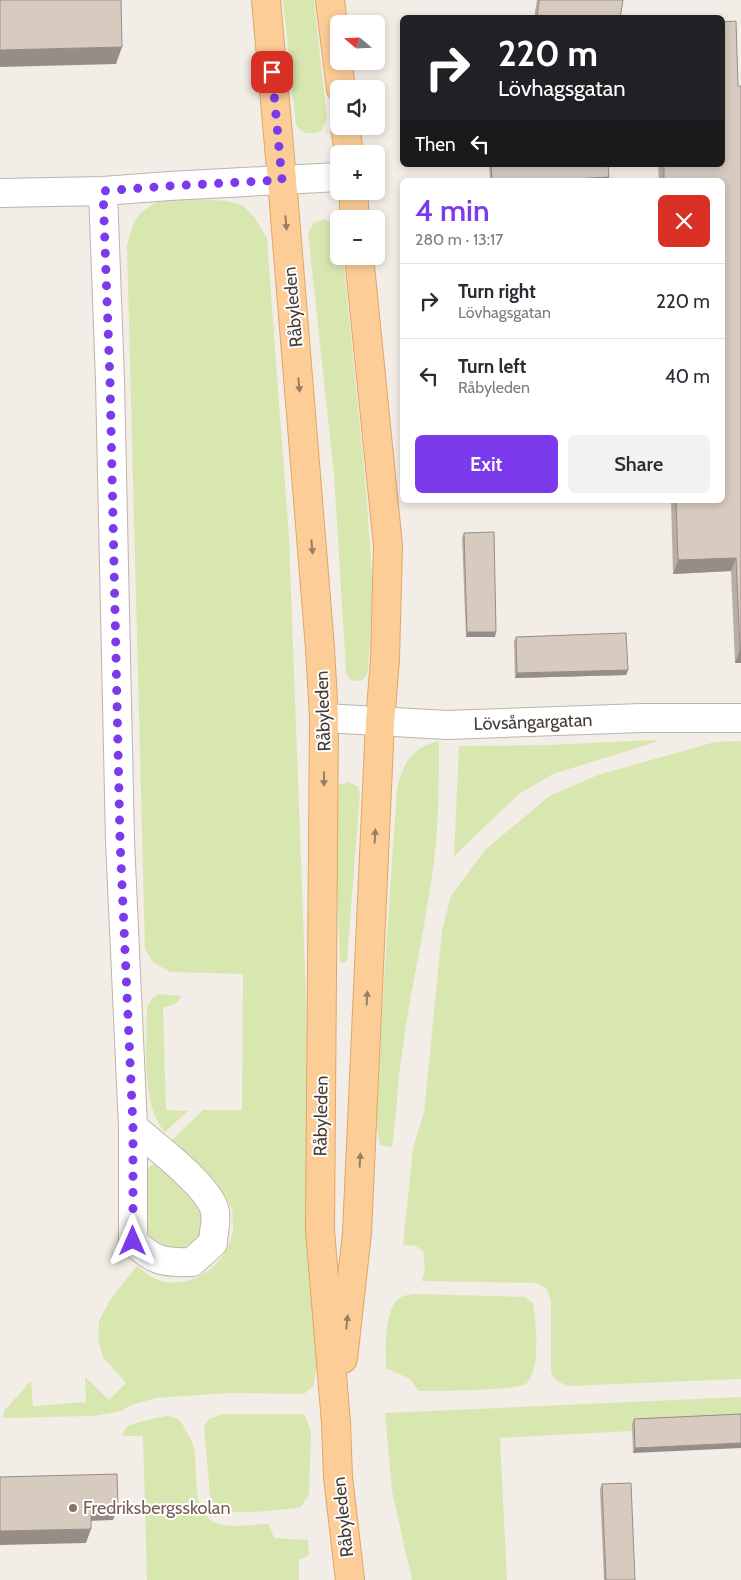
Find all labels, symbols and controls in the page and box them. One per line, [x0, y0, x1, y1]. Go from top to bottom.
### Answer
north arrow [330, 15, 385, 70]
map controls [330, 15, 385, 265]
text: 220 m [498, 32, 598, 75]
icon: right [415, 35, 480, 100]
pin [251, 51, 293, 93]
icon: arrive [258, 58, 286, 86]
text: Lövhagsgatan [498, 75, 626, 102]
button: sound [330, 80, 385, 135]
icon: left [466, 130, 494, 158]
text: Then [415, 133, 456, 156]
button: + [330, 145, 385, 200]
text: 4 min [415, 192, 490, 229]
button: close [658, 195, 710, 247]
button: − [330, 210, 385, 265]
one-way arrow [282, 215, 290, 231]
text: 280 m · 13:17 [415, 230, 503, 249]
street label: Råbyleden [279, 266, 307, 348]
text: Turn right [458, 280, 536, 303]
icon: right [415, 287, 443, 315]
text: 220 m [656, 290, 710, 313]
text: Lövhagsgatan [458, 303, 551, 322]
text: Turn left [458, 355, 526, 378]
icon: left [415, 362, 443, 390]
text: 40 m [665, 365, 710, 388]
one-way arrow [295, 377, 303, 393]
text: Råbyleden [458, 378, 530, 397]
button: Exit [415, 435, 558, 493]
button: Share [568, 435, 710, 493]
one-way arrow [308, 539, 316, 555]
street label: Råbyleden [311, 670, 335, 752]
street label: Lövsångargatan [473, 709, 593, 735]
one-way arrow [320, 771, 328, 787]
one-way arrow [371, 828, 379, 844]
one-way arrow [364, 990, 372, 1006]
street label: Råbyleden [309, 1075, 333, 1157]
one-way arrow [357, 1152, 365, 1168]
position arrow [106, 1214, 158, 1266]
one-way arrow [343, 1314, 351, 1330]
street label: Råbyleden [328, 1476, 358, 1558]
place label: Fredriksbergsskolan [83, 1497, 230, 1519]
marker: Fredriksbergsskolan [67, 1502, 79, 1514]

